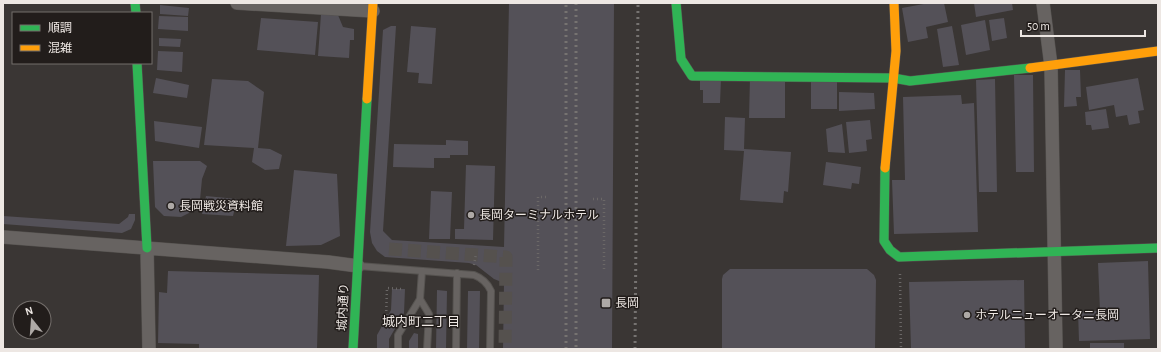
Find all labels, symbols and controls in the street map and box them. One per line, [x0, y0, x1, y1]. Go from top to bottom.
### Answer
legend [12, 12, 152, 64]
scale bar [1021, 12, 1145, 38]
text: 50 m [1027, 20, 1050, 32]
text: 順調 [48, 22, 72, 34]
text: 混雑 [48, 41, 72, 54]
place label: 長岡戦災資料館 [179, 199, 263, 212]
marker: 長岡戦災資料館 [166, 201, 176, 211]
place label: 長岡ターミナルホテル [479, 209, 599, 221]
marker: 長岡ターミナルホテル [466, 210, 476, 220]
street label: 城内通り [335, 283, 350, 331]
marker: 長岡 [600, 297, 612, 309]
place label: 長岡 [615, 297, 639, 309]
north arrow [12, 300, 52, 340]
text: N [24, 305, 34, 317]
place label: ホテルニューオータニ長岡 [975, 309, 1119, 321]
marker: ホテルニューオータニ長岡 [962, 310, 972, 320]
district label: 城内町二丁目 [382, 315, 460, 329]

